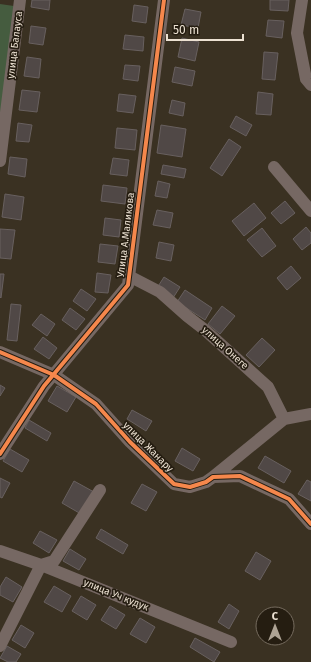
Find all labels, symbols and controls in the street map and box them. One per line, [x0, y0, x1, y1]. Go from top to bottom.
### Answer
street label: улица Балауса [5, 11, 25, 79]
scale bar [167, 16, 243, 42]
text: 50 m [173, 23, 199, 37]
street label: Улица А.Маликова [115, 192, 137, 278]
street label: улица Онеге [199, 324, 251, 372]
street label: улица Жанару [120, 419, 176, 475]
street label: улица Уч кудук [82, 576, 151, 614]
north arrow [255, 606, 295, 646]
text: С [272, 610, 279, 623]

